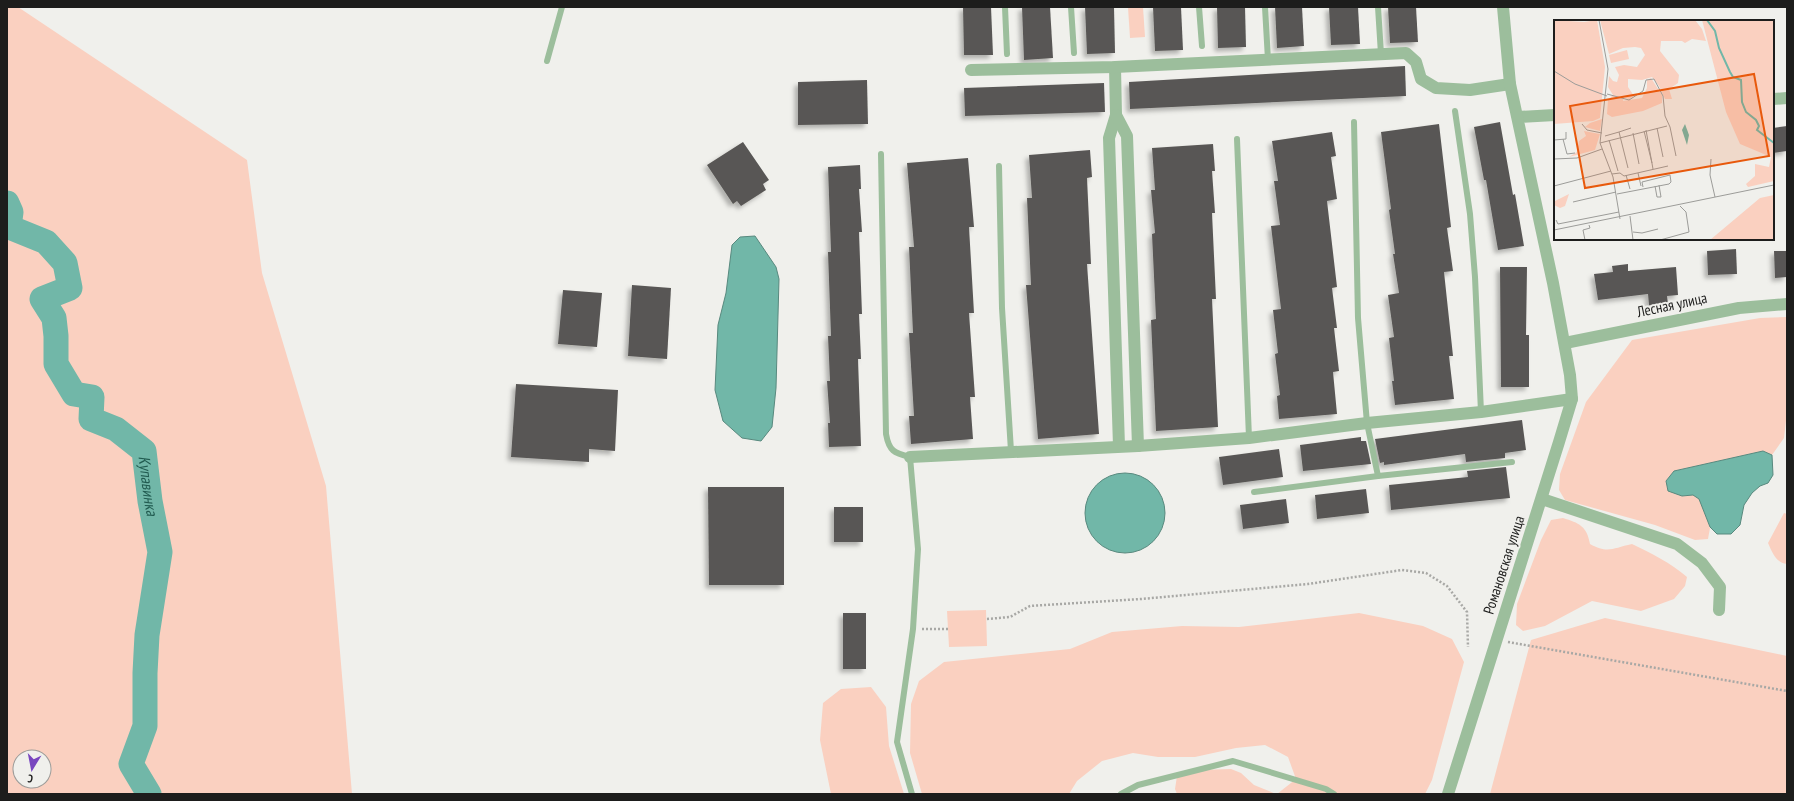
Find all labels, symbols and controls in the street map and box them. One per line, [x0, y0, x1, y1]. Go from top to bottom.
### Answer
inset map [1554, 20, 1774, 240]
street label: Лесная улица [1634, 288, 1709, 321]
water label: Купавинка [135, 455, 163, 519]
street label: Романовская улица [1479, 513, 1528, 617]
north arrow [12, 749, 52, 789]
text: С [27, 772, 34, 786]

